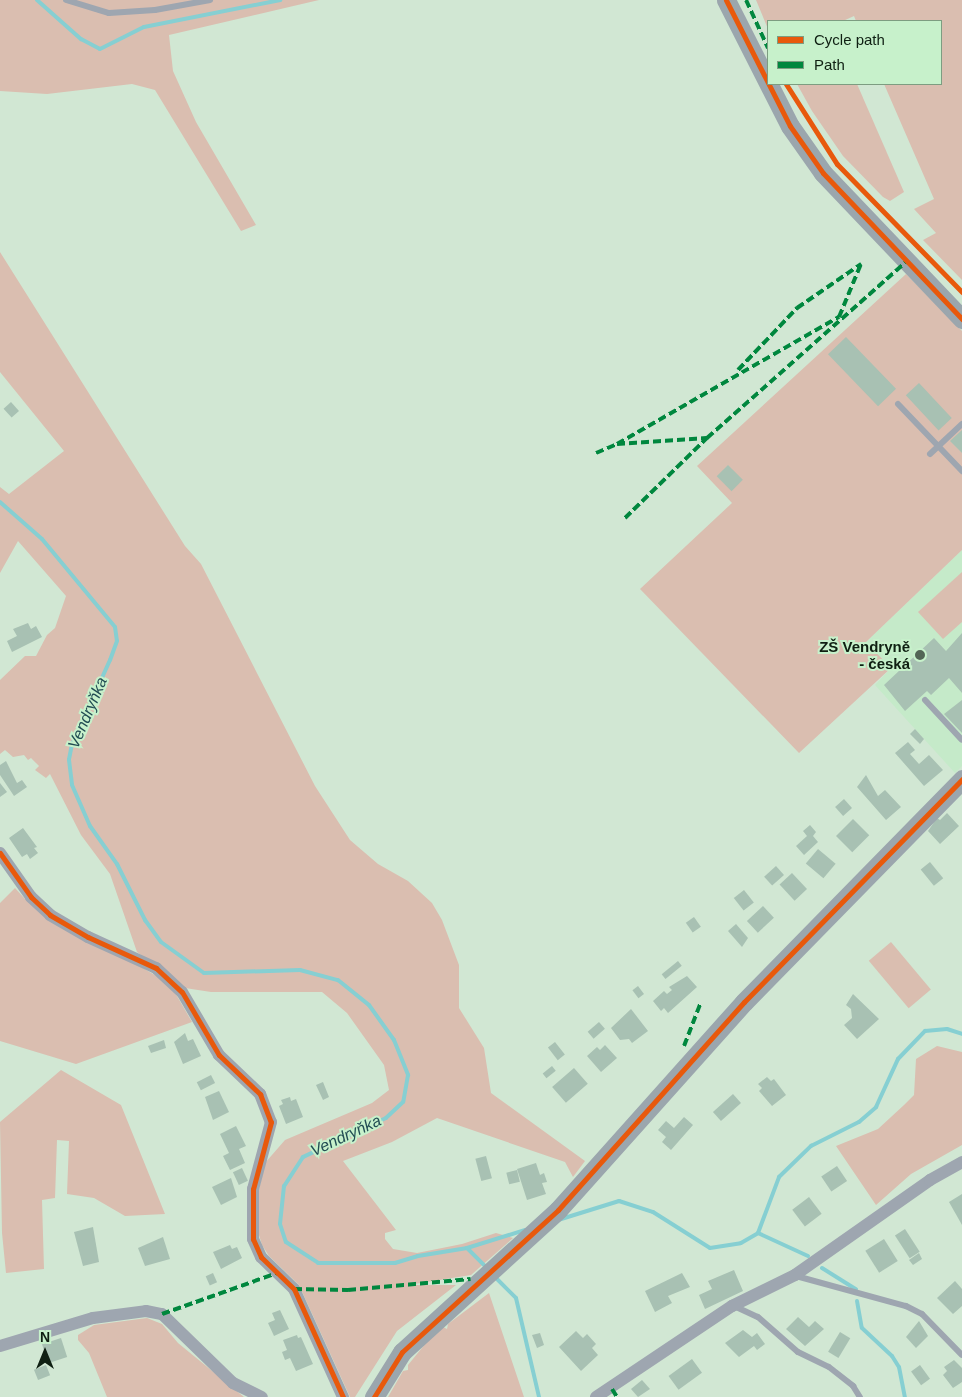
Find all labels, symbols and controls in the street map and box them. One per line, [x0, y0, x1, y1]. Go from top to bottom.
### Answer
legend [767, 20, 942, 85]
text: Cycle path [814, 31, 885, 48]
text: Path [814, 56, 845, 73]
place label: ZŠ Vendryně - česká [819, 637, 910, 672]
marker: ZŠ Vendryně - česká [914, 649, 926, 661]
water label: Vendryňka [64, 674, 112, 752]
water label: Vendryňka [308, 1111, 384, 1161]
north arrow [20, 1327, 70, 1377]
text: N [40, 1329, 50, 1345]

